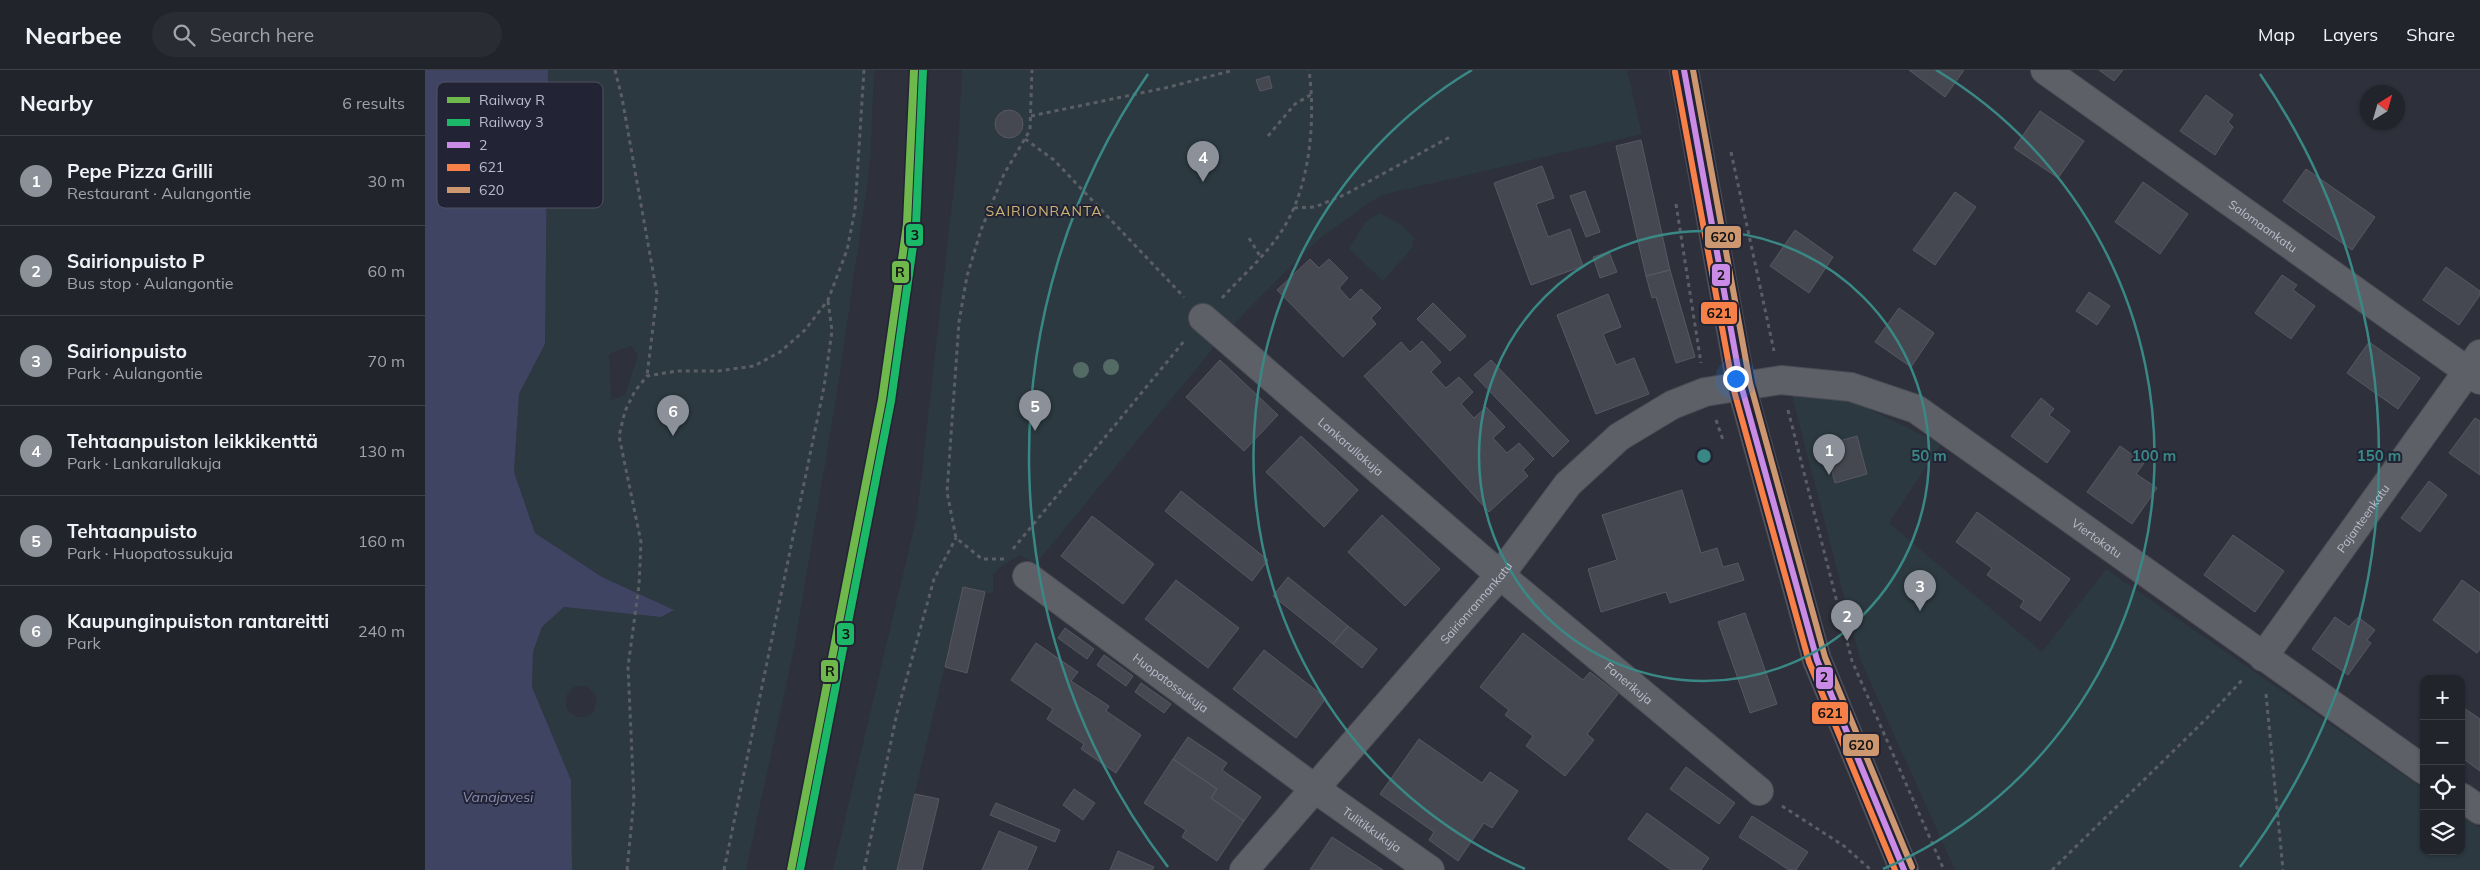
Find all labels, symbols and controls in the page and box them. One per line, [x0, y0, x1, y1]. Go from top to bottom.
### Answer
search box [152, 12, 502, 57]
text: Nearbee [25, 20, 122, 50]
icon: search [170, 21, 198, 49]
text: Search here [210, 23, 314, 47]
text: Map [2258, 23, 2295, 46]
text: Layers [2323, 23, 2378, 46]
text: Share [2406, 23, 2455, 46]
legend [437, 82, 603, 208]
north arrow [2360, 85, 2405, 130]
text: Nearby [20, 90, 93, 116]
text: Railway R [479, 91, 545, 109]
text: 6 results [342, 93, 405, 113]
text: Railway 3 [479, 113, 544, 131]
text: 2 [479, 136, 487, 154]
pin: 4 [1187, 141, 1219, 182]
text: 621 [479, 158, 504, 176]
text: Pepe Pizza Grilli [67, 159, 213, 183]
text: 1 [31, 171, 41, 191]
text: 30 m [368, 171, 405, 191]
text: 620 [479, 181, 504, 199]
text: Restaurant · Aulangontie [67, 183, 251, 203]
street label: Salomaankatu [2226, 196, 2301, 255]
district label: SAIRIONRANTA [985, 202, 1103, 220]
line badge: 3 [905, 223, 924, 247]
line badge: 620 [1704, 225, 1742, 249]
text: 3 [911, 226, 919, 244]
text: 620 [1710, 228, 1736, 246]
text: Sairionpuisto P [67, 249, 205, 273]
line badge: R [891, 260, 910, 284]
text: 2 [31, 261, 41, 281]
text: 60 m [368, 261, 405, 281]
text: R [895, 263, 905, 281]
line badge: 2 [1711, 263, 1731, 287]
text: 2 [1717, 266, 1725, 284]
text: Bus stop · Aulangontie [67, 273, 233, 293]
line badge: 621 [1700, 301, 1738, 325]
text: 621 [1706, 304, 1732, 322]
text: Sairionpuisto [67, 339, 187, 363]
text: 3 [31, 351, 41, 371]
text: 70 m [368, 351, 405, 371]
text: Park · Aulangontie [67, 363, 203, 383]
your location [1723, 366, 1749, 392]
pin: 5 [1019, 390, 1051, 431]
pin: 6 [657, 395, 689, 436]
street label: Lankarullakuja [1315, 414, 1387, 479]
text: Tehtaanpuiston leikkikenttä [67, 429, 318, 453]
pin: 1 [1813, 434, 1845, 475]
text: 4 [31, 441, 41, 461]
text: 130 m [358, 441, 405, 461]
text: 50 m [1911, 446, 1947, 465]
text: 100 m [2132, 446, 2176, 465]
text: 150 m [2357, 446, 2401, 465]
centre of rings [1695, 447, 1713, 465]
text: Park · Lankarullakuja [67, 453, 221, 473]
street label: Pajanteenkatu [2333, 481, 2392, 555]
street label: Viertokatu [2069, 515, 2125, 561]
text: Tehtaanpuisto [67, 519, 197, 543]
text: 5 [31, 531, 41, 551]
text: 160 m [358, 531, 405, 551]
text: Park · Huopatossukuja [67, 543, 233, 563]
street label: Sairionrannankatu [1437, 559, 1515, 646]
pin: 3 [1904, 570, 1936, 611]
pin: 2 [1831, 600, 1863, 641]
text: Kaupunginpuiston rantareitti [67, 609, 329, 633]
text: 6 [31, 621, 41, 641]
text: 240 m [358, 621, 405, 641]
line badge: 3 [836, 622, 855, 646]
text: 3 [842, 625, 850, 643]
text: Park [67, 633, 101, 653]
street label: Huopatossukuja [1130, 649, 1212, 715]
line badge: R [820, 659, 839, 683]
street label: Fanerikuja [1602, 659, 1656, 707]
text: R [825, 662, 835, 680]
line badge: 2 [1815, 666, 1834, 690]
text: 2 [1820, 668, 1828, 686]
map controls [2420, 675, 2465, 855]
button: + [2420, 675, 2465, 720]
line badge: 621 [1811, 701, 1849, 725]
text: 621 [1817, 704, 1843, 722]
button: − [2420, 720, 2465, 765]
line badge: 620 [1842, 733, 1880, 757]
text: 620 [1848, 736, 1874, 754]
button: locate [2420, 765, 2465, 810]
water label: Vanajavesi [463, 788, 534, 806]
street label: Tulitikkukuja [1340, 803, 1404, 855]
button: layers [2420, 810, 2465, 855]

